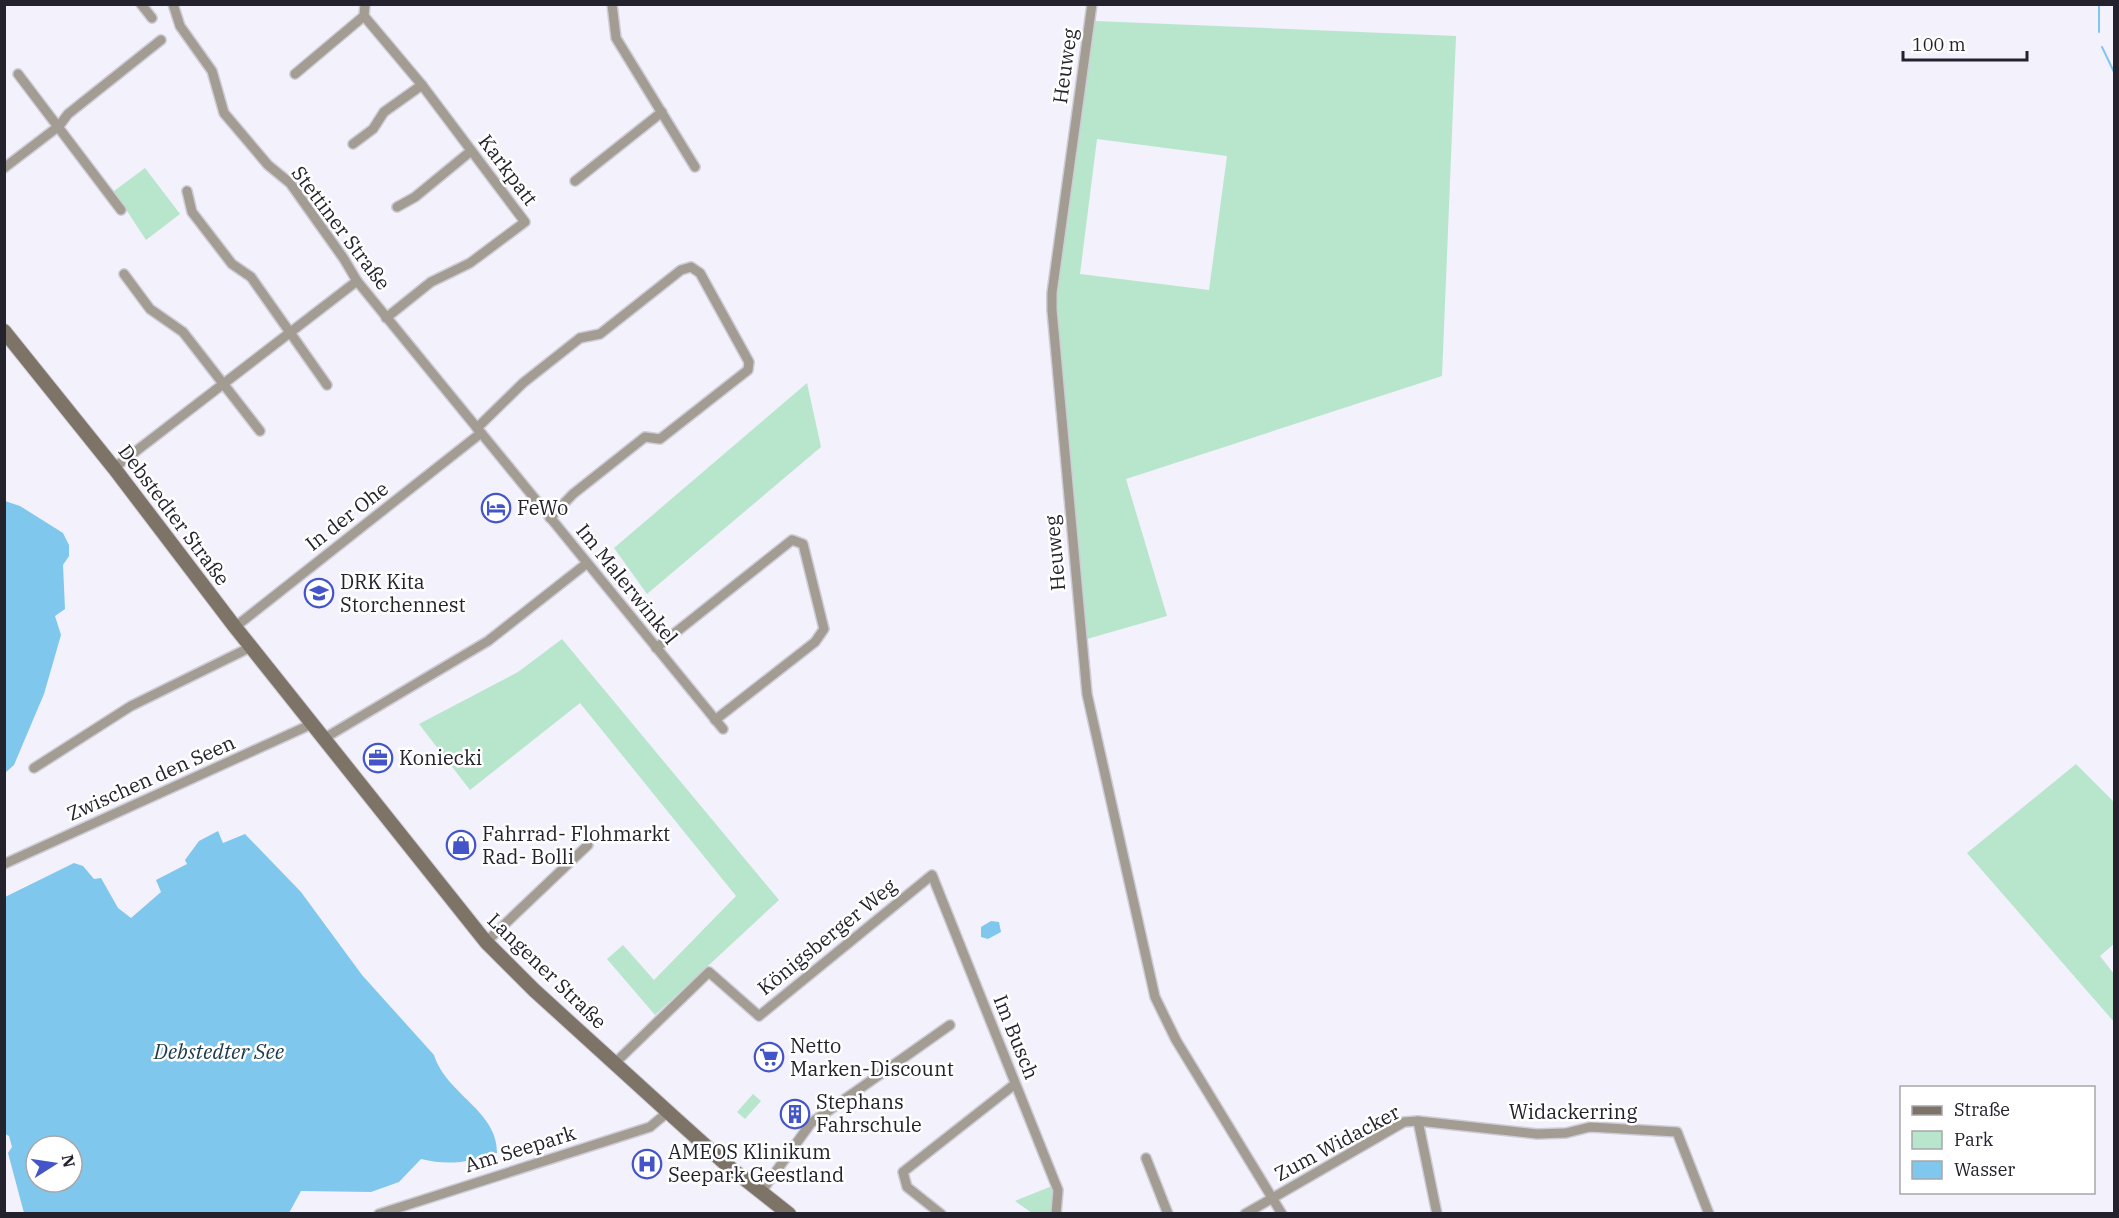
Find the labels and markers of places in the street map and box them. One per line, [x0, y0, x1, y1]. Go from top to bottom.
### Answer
hotel icon: FeWo [480, 492, 512, 524]
place label: FeWo [517, 494, 568, 521]
place label: DRK Kita Storchennest [340, 568, 465, 618]
school or university icon: DRK Kita Storchennest [303, 577, 335, 609]
office icon: Koniecki [362, 742, 394, 774]
place label: Koniecki [399, 744, 482, 771]
place label: Fahrrad- Flohmarkt Rad- Bolli [482, 820, 670, 870]
shop icon: Fahrrad- Flohmarkt Rad- Bolli [445, 829, 477, 861]
place label: Netto Marken-Discount [790, 1032, 954, 1082]
supermarket icon: Netto Marken-Discount [753, 1041, 785, 1073]
place label: Stephans Fahrschule [816, 1088, 922, 1138]
building icon: Stephans Fahrschule [779, 1098, 811, 1130]
place label: AMEOS Klinikum Seepark Geestland [668, 1138, 844, 1188]
hospital icon: AMEOS Klinikum Seepark Geestland [631, 1148, 663, 1180]

